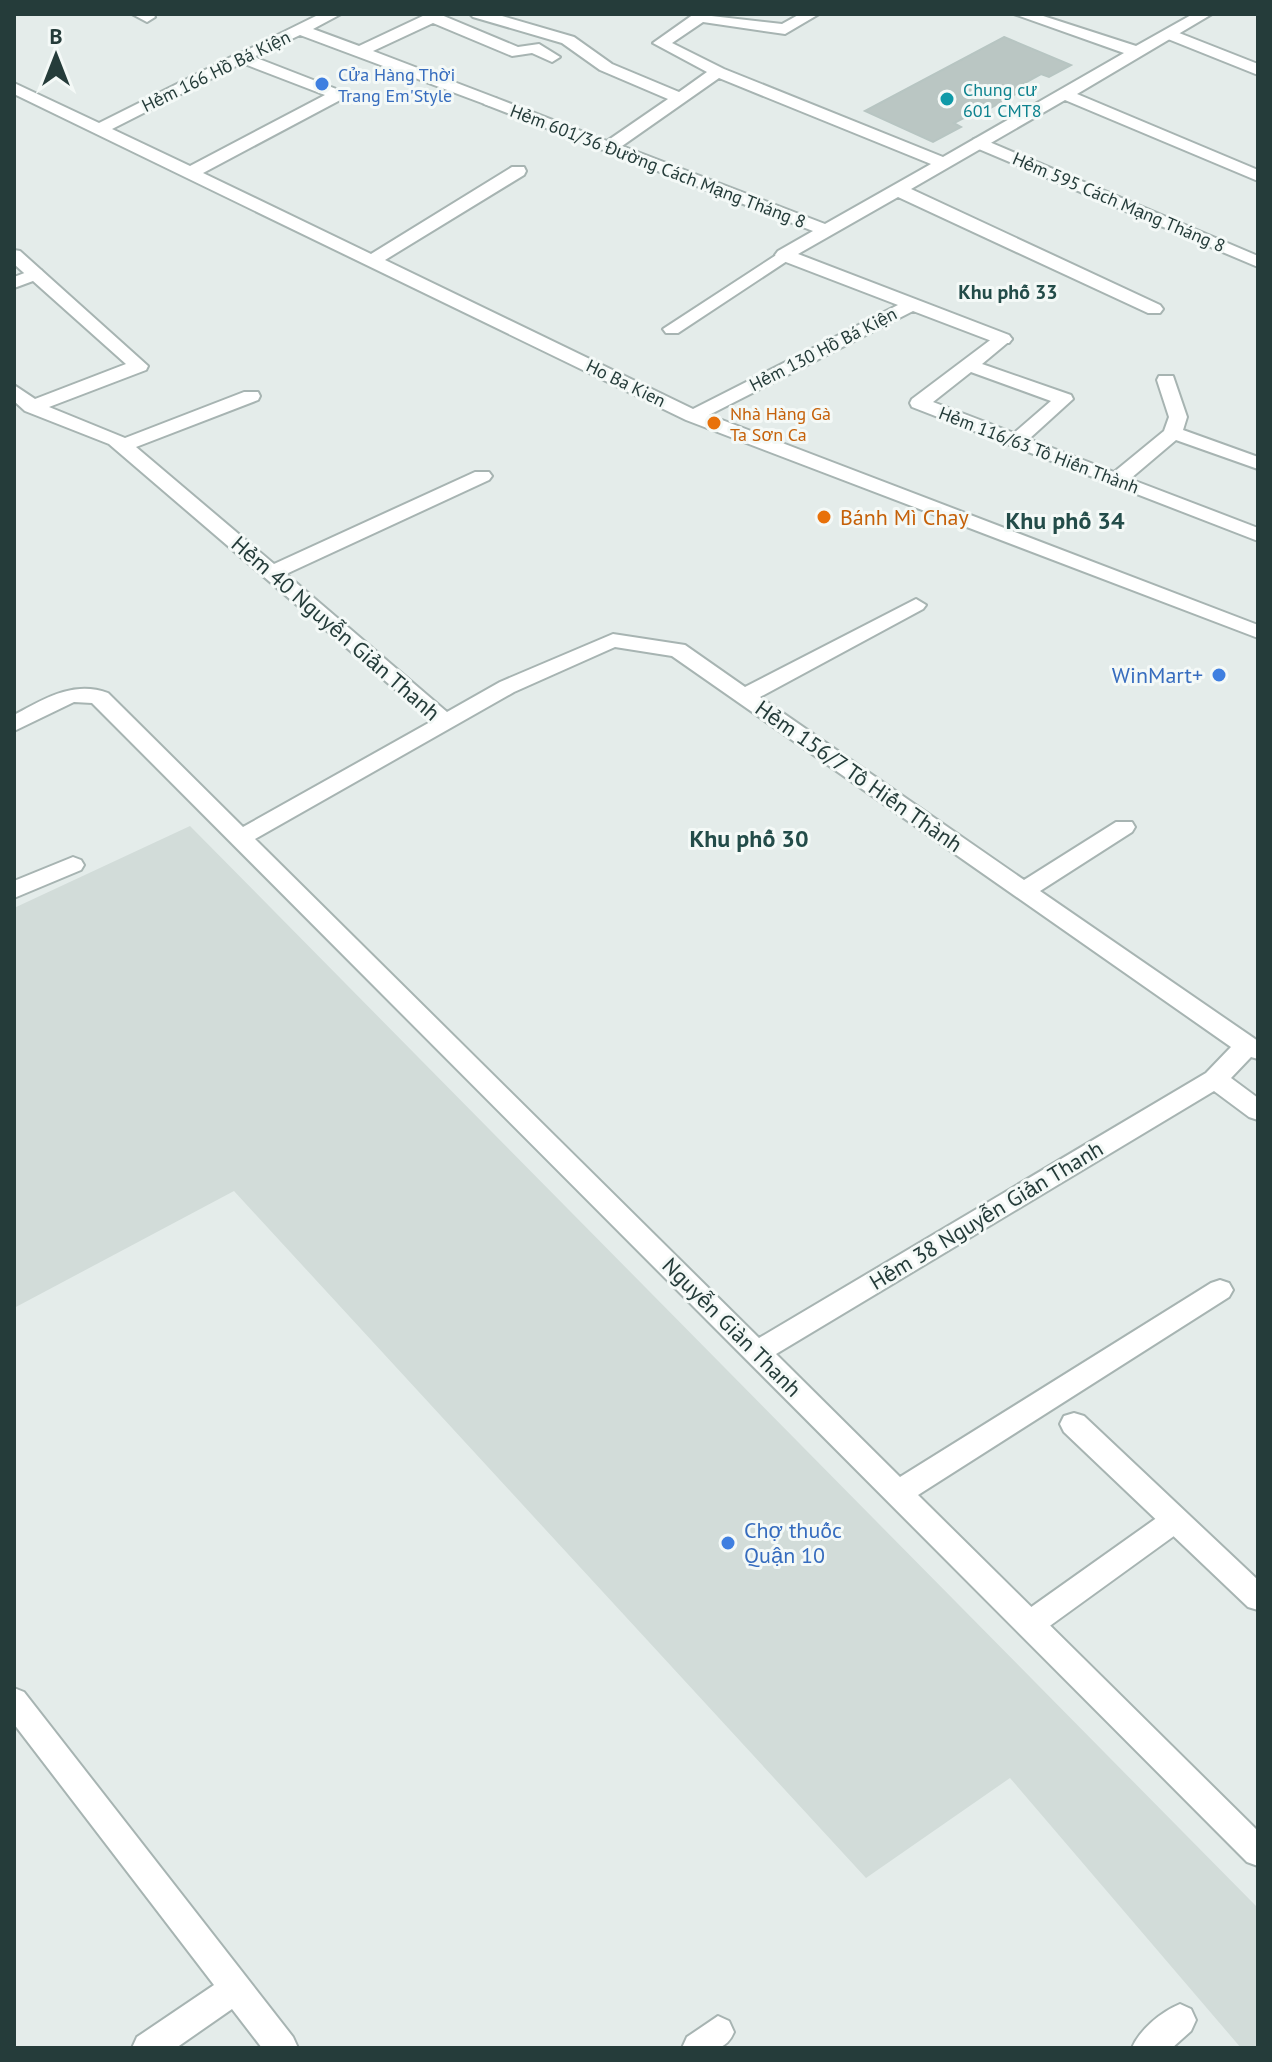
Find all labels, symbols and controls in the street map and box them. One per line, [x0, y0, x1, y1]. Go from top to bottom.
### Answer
north arrow [16, 16, 96, 96]
text: B [49, 22, 63, 50]
street label: Hẻm 166 Hồ Bá Kiện [138, 25, 294, 117]
place label: Cửa Hàng Thời Trang Em'Style [338, 63, 455, 107]
marker: Cửa Hàng Thời Trang Em'Style [313, 75, 331, 93]
place label: Chung cư 601 CMT8 [963, 78, 1042, 122]
marker: Chung cư 601 CMT8 [938, 90, 956, 108]
street label: Hẻm 601/36 Đường Cách Mạng Tháng 8 [507, 99, 809, 233]
street label: Hẻm 595 Cách Mạng Tháng 8 [1009, 147, 1229, 257]
district label: Khu phố 33 [958, 279, 1058, 305]
street label: Hẻm 130 Hồ Bá Kiện [745, 302, 901, 396]
street label: Ho Ba Kien [582, 354, 670, 412]
street label: Hẻm 116/63 Tô Hiến Thành [936, 401, 1142, 499]
place label: Nhà Hàng Gà Ta Sơn Ca [730, 402, 831, 446]
marker: Nhà Hàng Gà Ta Sơn Ca [705, 414, 723, 432]
place label: Bánh Mì Chay [840, 503, 969, 531]
district label: Khu phố 34 [1005, 505, 1125, 536]
marker: Bánh Mì Chay [815, 508, 833, 526]
street label: Hẻm 40 Nguyễn Giản Thanh [226, 530, 446, 726]
place label: WinMart+ [1112, 661, 1203, 689]
marker: WinMart+ [1210, 666, 1228, 684]
street label: Hẻm 156/7 Tô Hiến Thành [750, 694, 968, 858]
district label: Khu phố 30 [689, 823, 809, 854]
street label: Hẻm 38 Nguyễn Giản Thanh [864, 1134, 1108, 1296]
street label: Nguyễn Giàn Thanh [656, 1251, 808, 1403]
place label: Chợ thuốc Quận 10 [744, 1516, 842, 1569]
marker: Chợ thuốc Quận 10 [719, 1534, 737, 1552]

